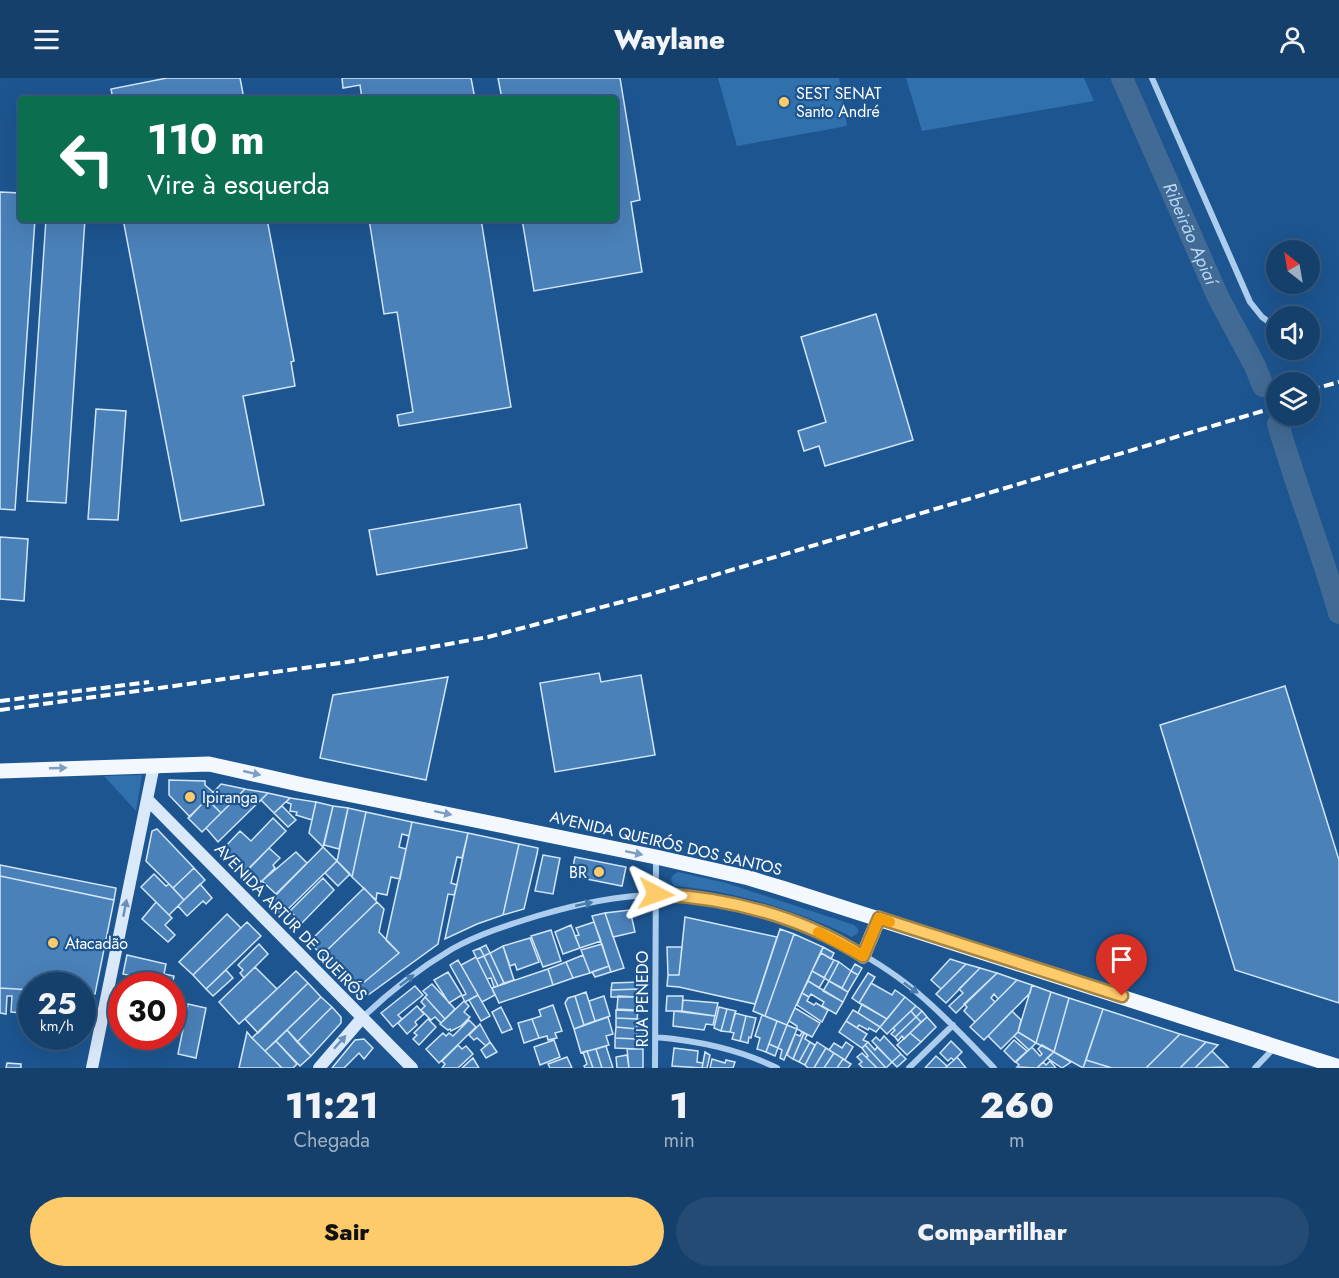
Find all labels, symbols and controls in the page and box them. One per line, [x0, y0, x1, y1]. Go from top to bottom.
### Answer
text: Waylane [614, 20, 725, 59]
icon: menu [30, 23, 63, 56]
icon: person [1276, 23, 1309, 56]
place label: SEST SENAT Santo André [796, 82, 882, 123]
marker: SEST SENAT Santo André [777, 95, 791, 109]
text: 110 m [147, 109, 265, 170]
icon: left [48, 120, 126, 198]
text: Vire à esquerda [147, 165, 330, 204]
water label: Ribeirão Apiaí [1156, 178, 1225, 291]
north arrow [1266, 240, 1320, 294]
map controls [1266, 240, 1320, 426]
button: sound [1266, 306, 1320, 360]
button: layers [1266, 372, 1320, 426]
one-way arrow [49, 764, 68, 773]
one-way arrow [243, 769, 261, 779]
place label: Ipiranga [202, 786, 258, 809]
marker: Ipiranga [183, 790, 197, 804]
street label: AVENIDA QUEIRÓS DOS SANTOS [548, 805, 785, 881]
one-way arrow [434, 809, 452, 819]
street label: AVENIDA ARTUR DE QUEIRÓS [209, 838, 373, 1006]
one-way arrow [625, 849, 644, 858]
place label: BR [569, 861, 587, 884]
position arrow [624, 862, 688, 926]
marker: BR [592, 865, 606, 879]
one-way arrow [121, 898, 130, 917]
one-way arrow [575, 899, 594, 908]
place label: Atacadão [65, 932, 128, 955]
pin [1096, 934, 1147, 996]
marker: Atacadão [46, 936, 60, 950]
icon: arrive [1105, 943, 1138, 976]
street label: RUA PENEDO [631, 951, 654, 1047]
speed limit sign: 30 [108, 972, 186, 1050]
one-way arrow [398, 974, 414, 986]
text: 25 [37, 982, 77, 1025]
one-way arrow [903, 982, 919, 994]
text: km/h [40, 1015, 74, 1037]
one-way arrow [333, 1035, 346, 1050]
text: 11:21 [285, 1079, 378, 1131]
text: 1 [670, 1079, 689, 1131]
text: 260 [980, 1079, 1054, 1131]
text: Chegada [293, 1126, 370, 1155]
text: min [663, 1126, 695, 1155]
text: m [1009, 1126, 1025, 1155]
button: Sair [30, 1197, 664, 1266]
button: Compartilhar [676, 1197, 1309, 1266]

